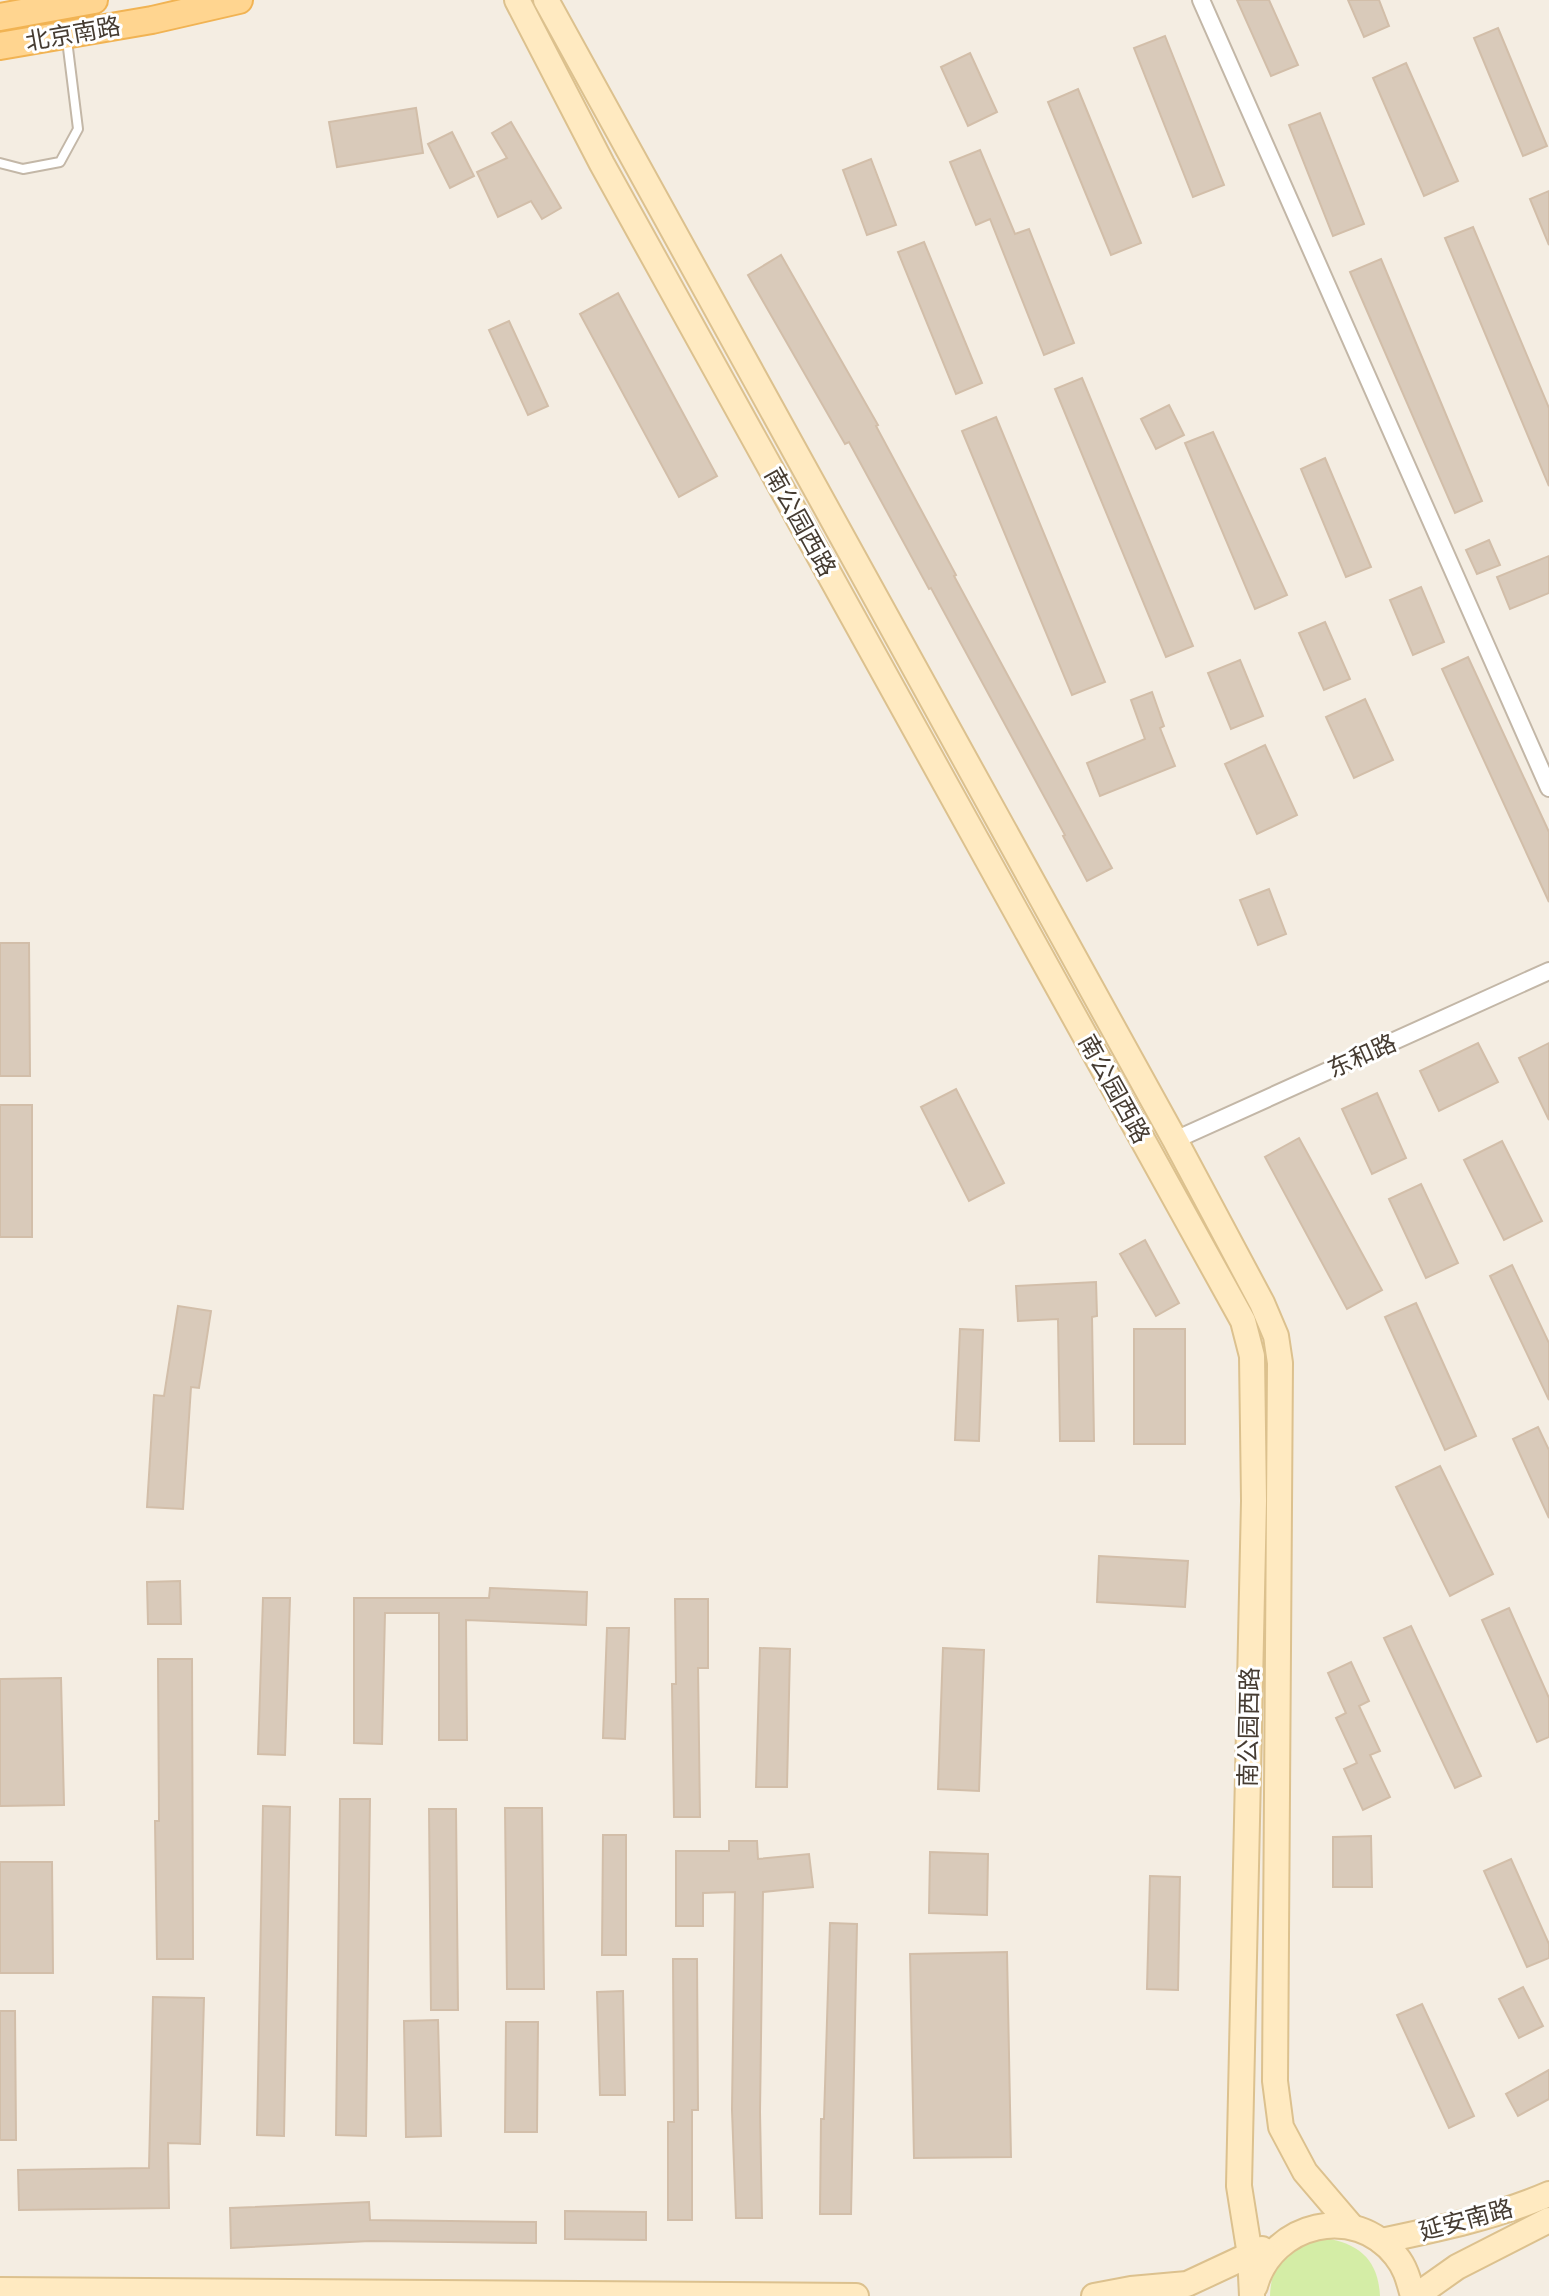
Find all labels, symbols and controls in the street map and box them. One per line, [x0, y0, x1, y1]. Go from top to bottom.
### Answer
street label: 北京南路 [23, 9, 123, 57]
street label: 南公园西路 [758, 461, 844, 582]
street label: 东和路 [1322, 1026, 1401, 1084]
street label: 南公园西路 [1072, 1028, 1158, 1149]
street label: 南公园西路 [1231, 1667, 1265, 1787]
street label: 延安南路 [1415, 2191, 1516, 2247]

